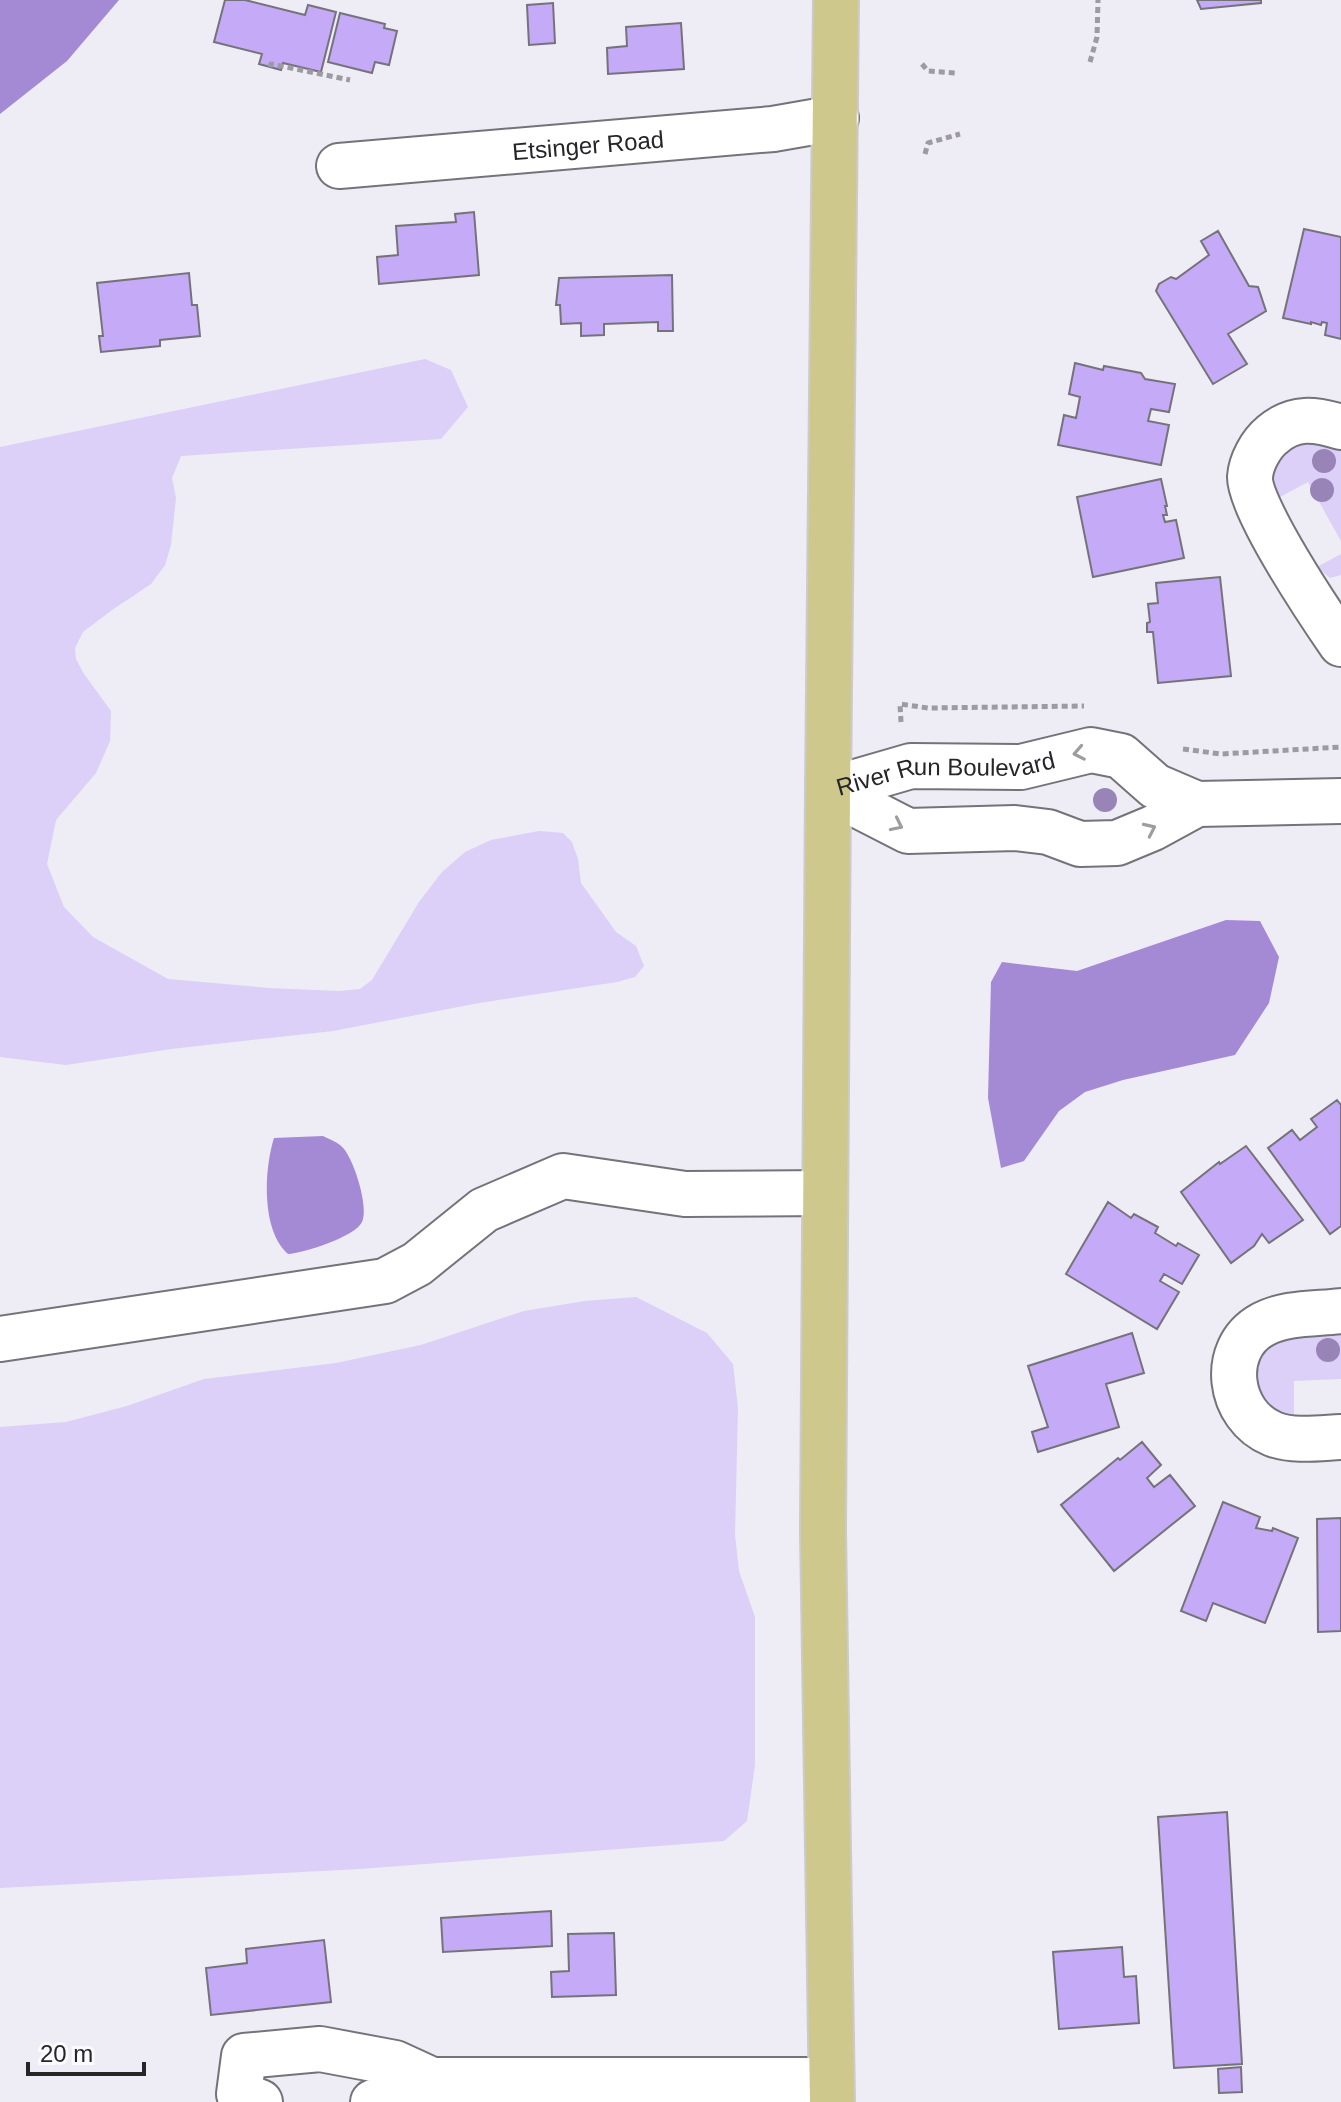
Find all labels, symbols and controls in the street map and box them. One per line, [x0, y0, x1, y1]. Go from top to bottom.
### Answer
street label: Etsinger Road [511, 125, 665, 165]
one-way arrow [1073, 744, 1087, 761]
street label: River Run Boulevard [833, 746, 1058, 800]
one-way arrow [889, 815, 903, 831]
one-way arrow [1142, 823, 1156, 839]
scale bar [28, 2026, 144, 2076]
text: 20 m [40, 2040, 93, 2067]

